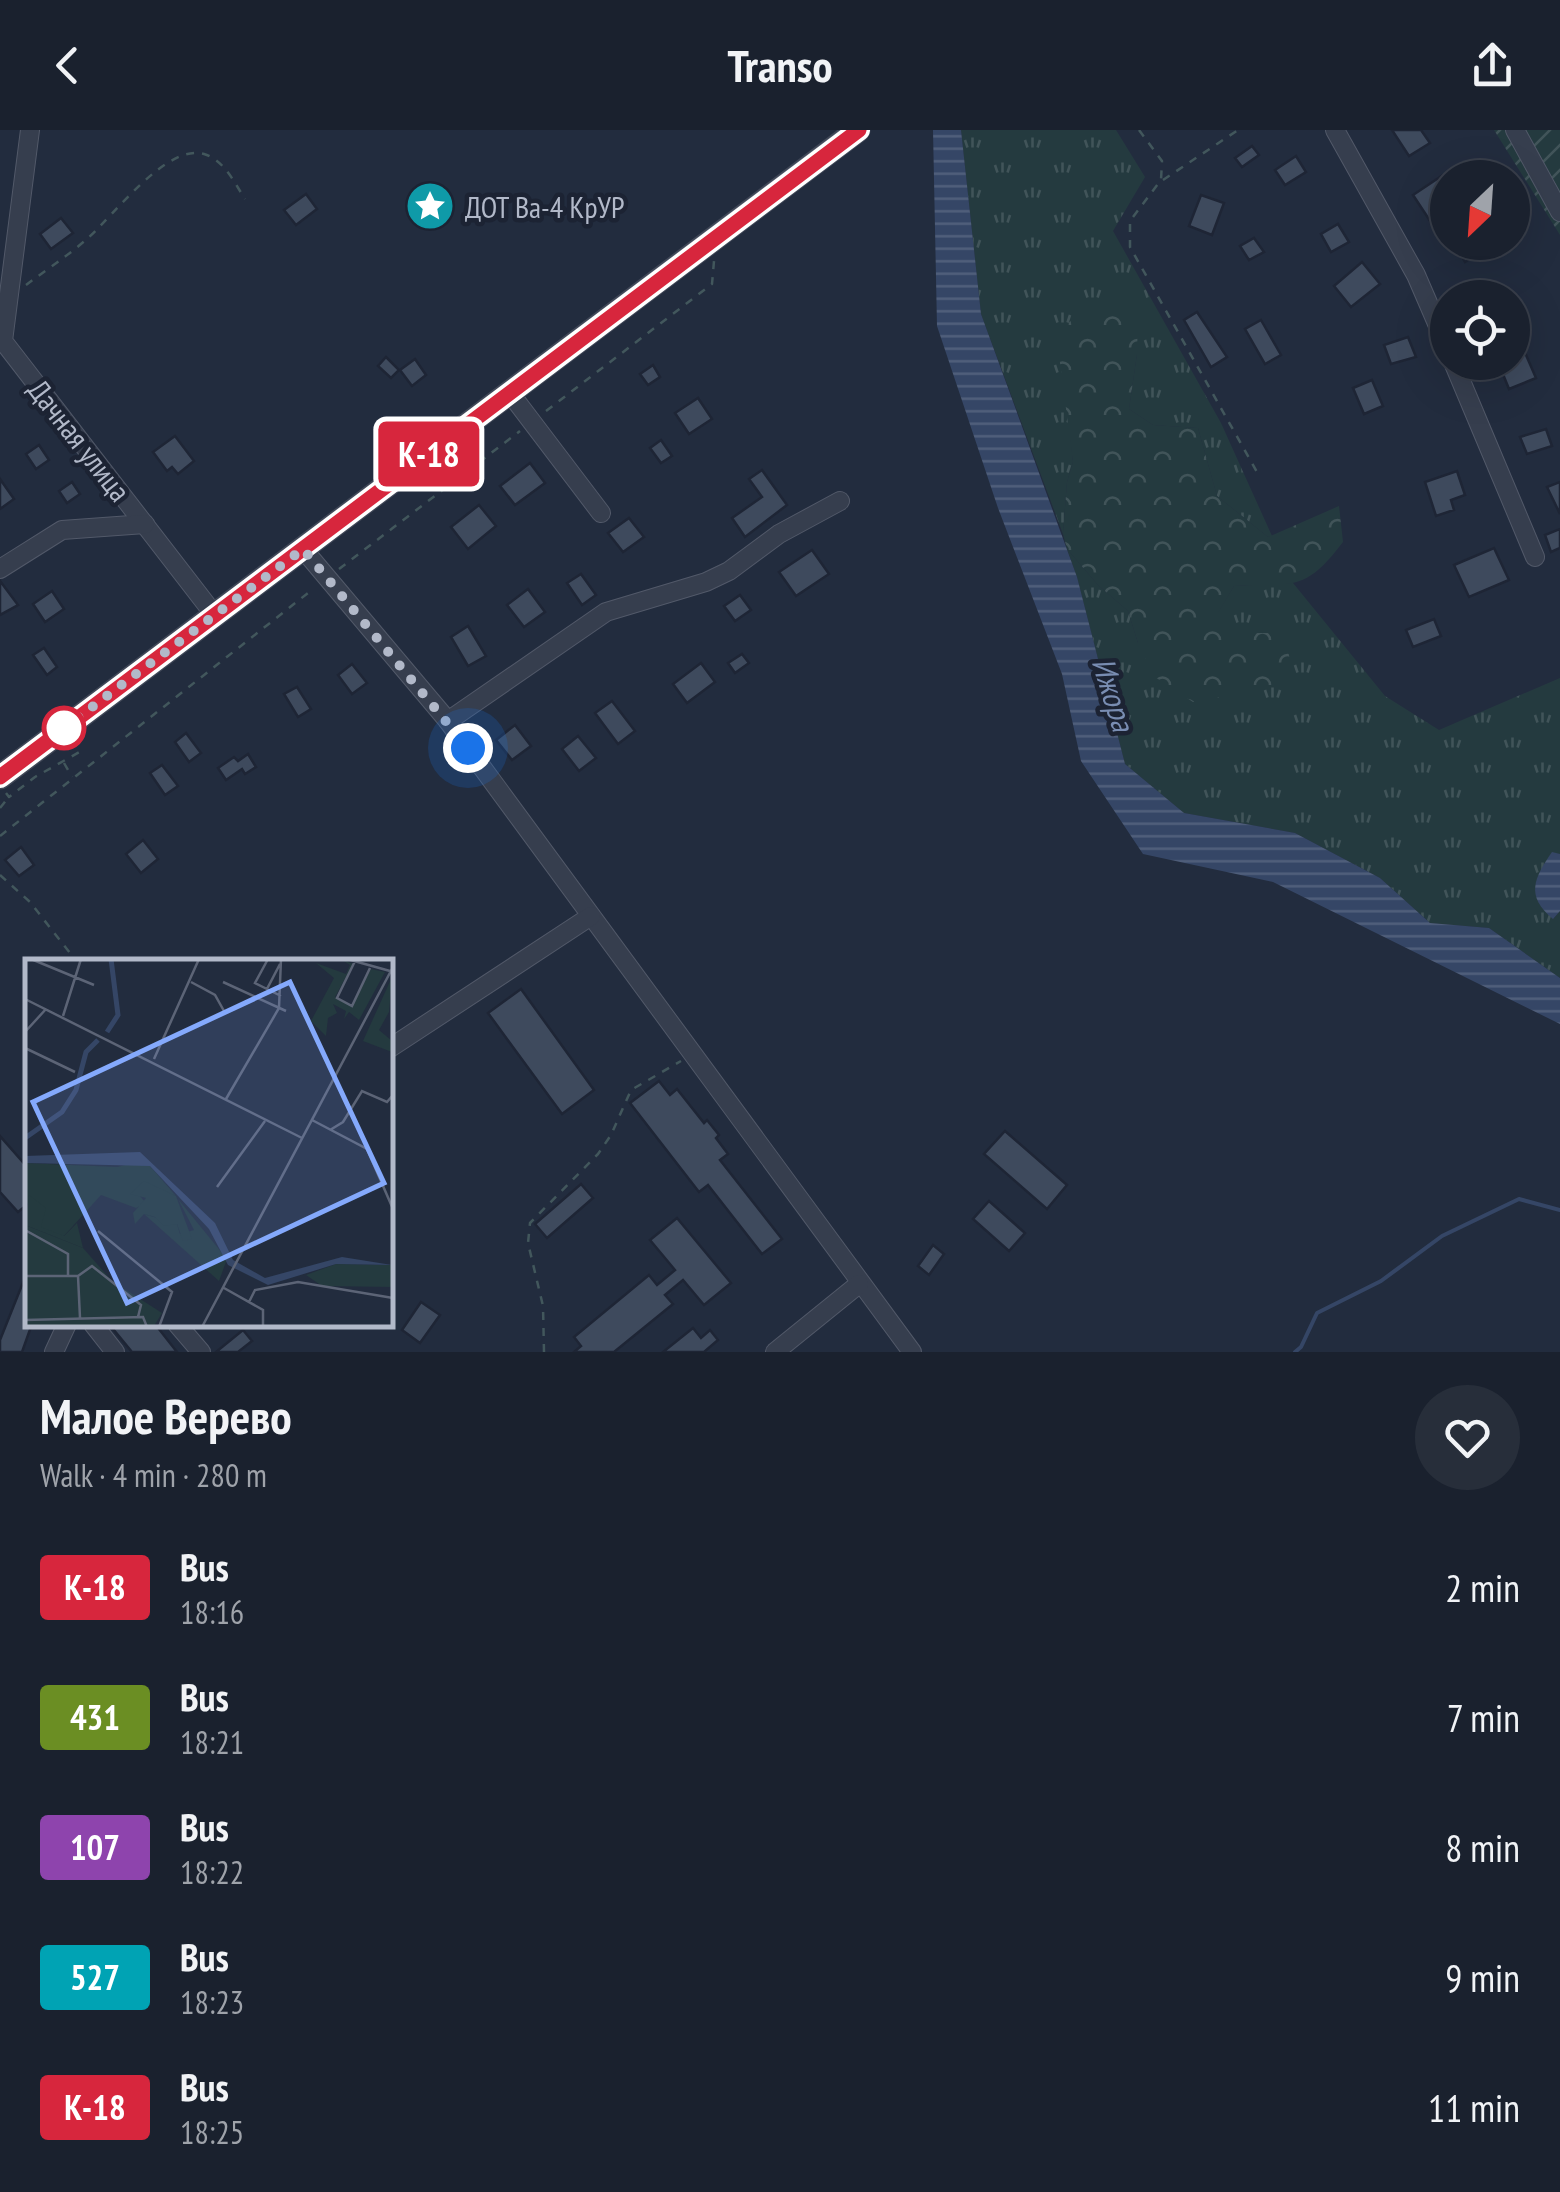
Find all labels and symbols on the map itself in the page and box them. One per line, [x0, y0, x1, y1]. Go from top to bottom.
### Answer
north arrow [1430, 160, 1530, 260]
place icon: ДОТ Ва-4 КрУР [404, 180, 456, 232]
place label: ДОТ Ва-4 КрУР [465, 187, 624, 226]
street label: Дачная улица [20, 371, 140, 509]
line badge: К-18 [359, 422, 499, 486]
water label: Ижора [1083, 652, 1146, 738]
unlabelled marker [43, 707, 85, 749]
your location [443, 723, 493, 773]
inset map [25, 959, 392, 1327]

